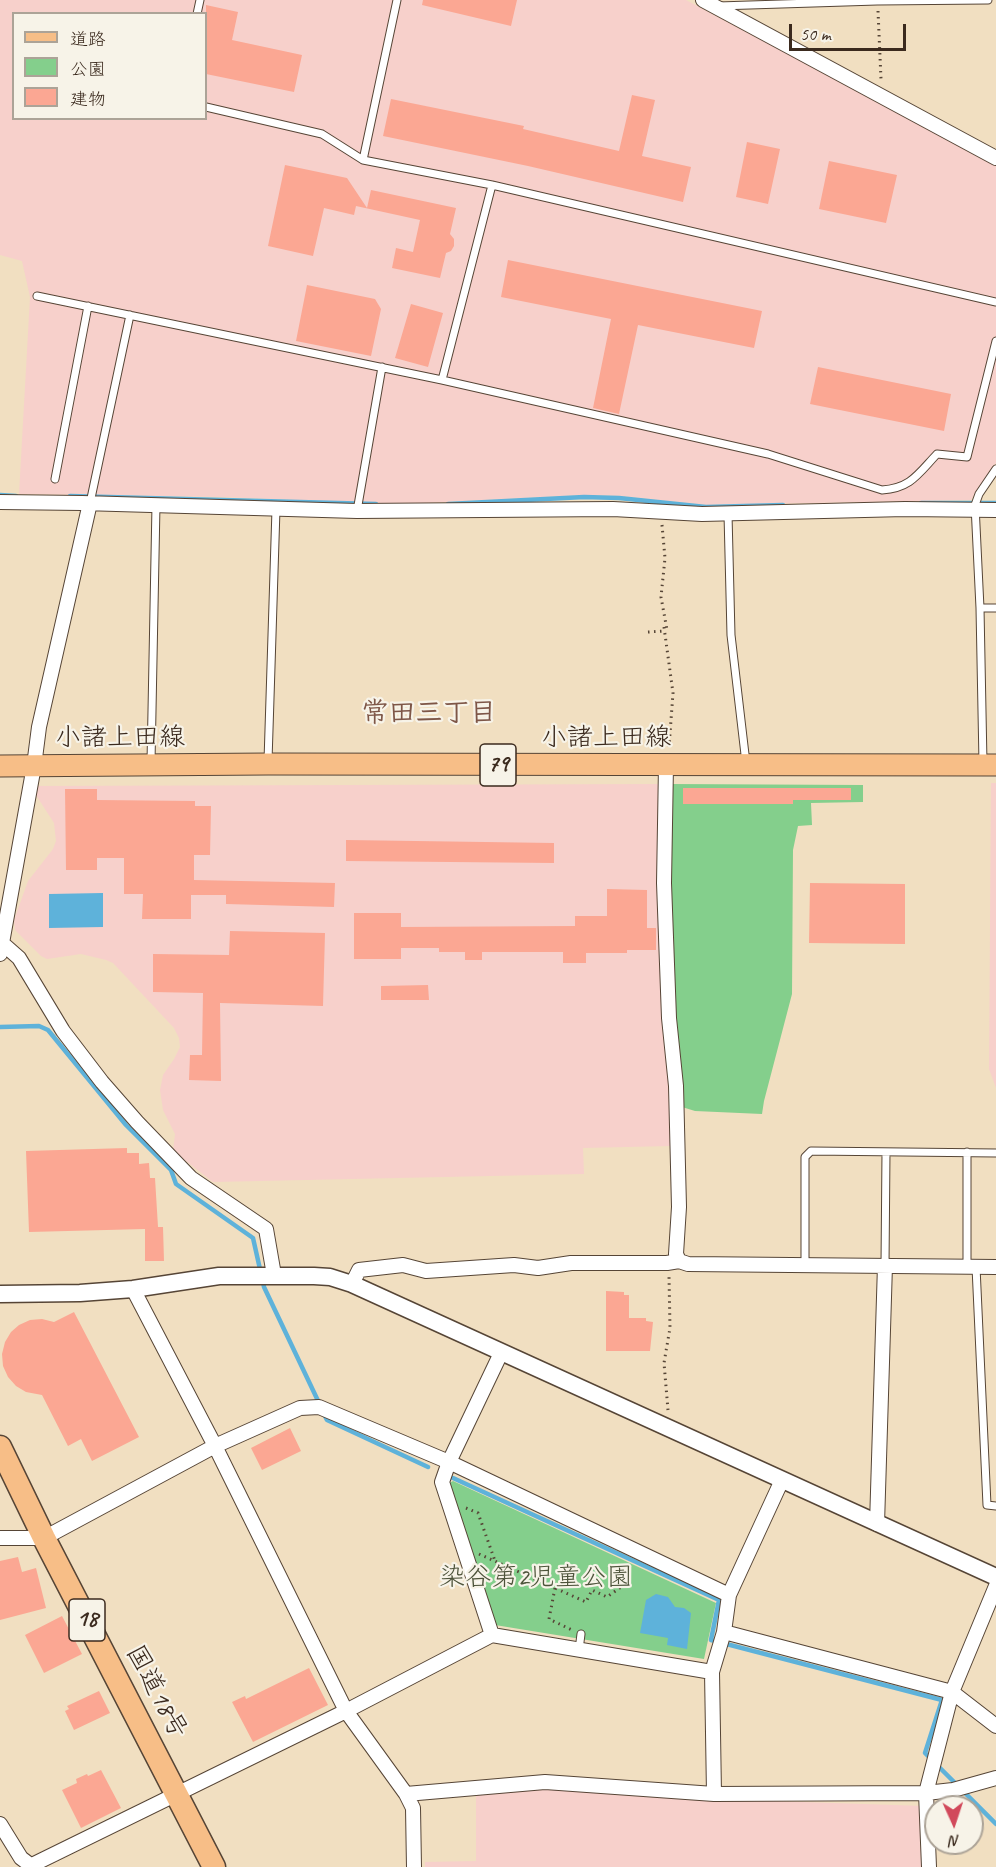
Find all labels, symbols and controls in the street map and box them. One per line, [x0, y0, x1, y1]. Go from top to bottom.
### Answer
legend [12, 12, 207, 120]
scale bar [792, 12, 909, 50]
text: 50 m [800, 23, 831, 45]
text: 道路 [70, 28, 106, 50]
text: 公園 [70, 58, 106, 80]
text: 建物 [70, 88, 106, 110]
district label: 常田三丁目 [362, 698, 496, 730]
street label: 小諸上田線 [55, 722, 185, 754]
street label: 小諸上田線 [541, 722, 671, 754]
road number: 79 [480, 744, 516, 786]
park label: 染谷第2児童公園 [439, 1562, 633, 1594]
road number: 18 [69, 1599, 105, 1641]
street label: 国道18号 [118, 1640, 194, 1744]
north arrow [924, 1795, 984, 1855]
text: N [949, 1831, 960, 1851]

